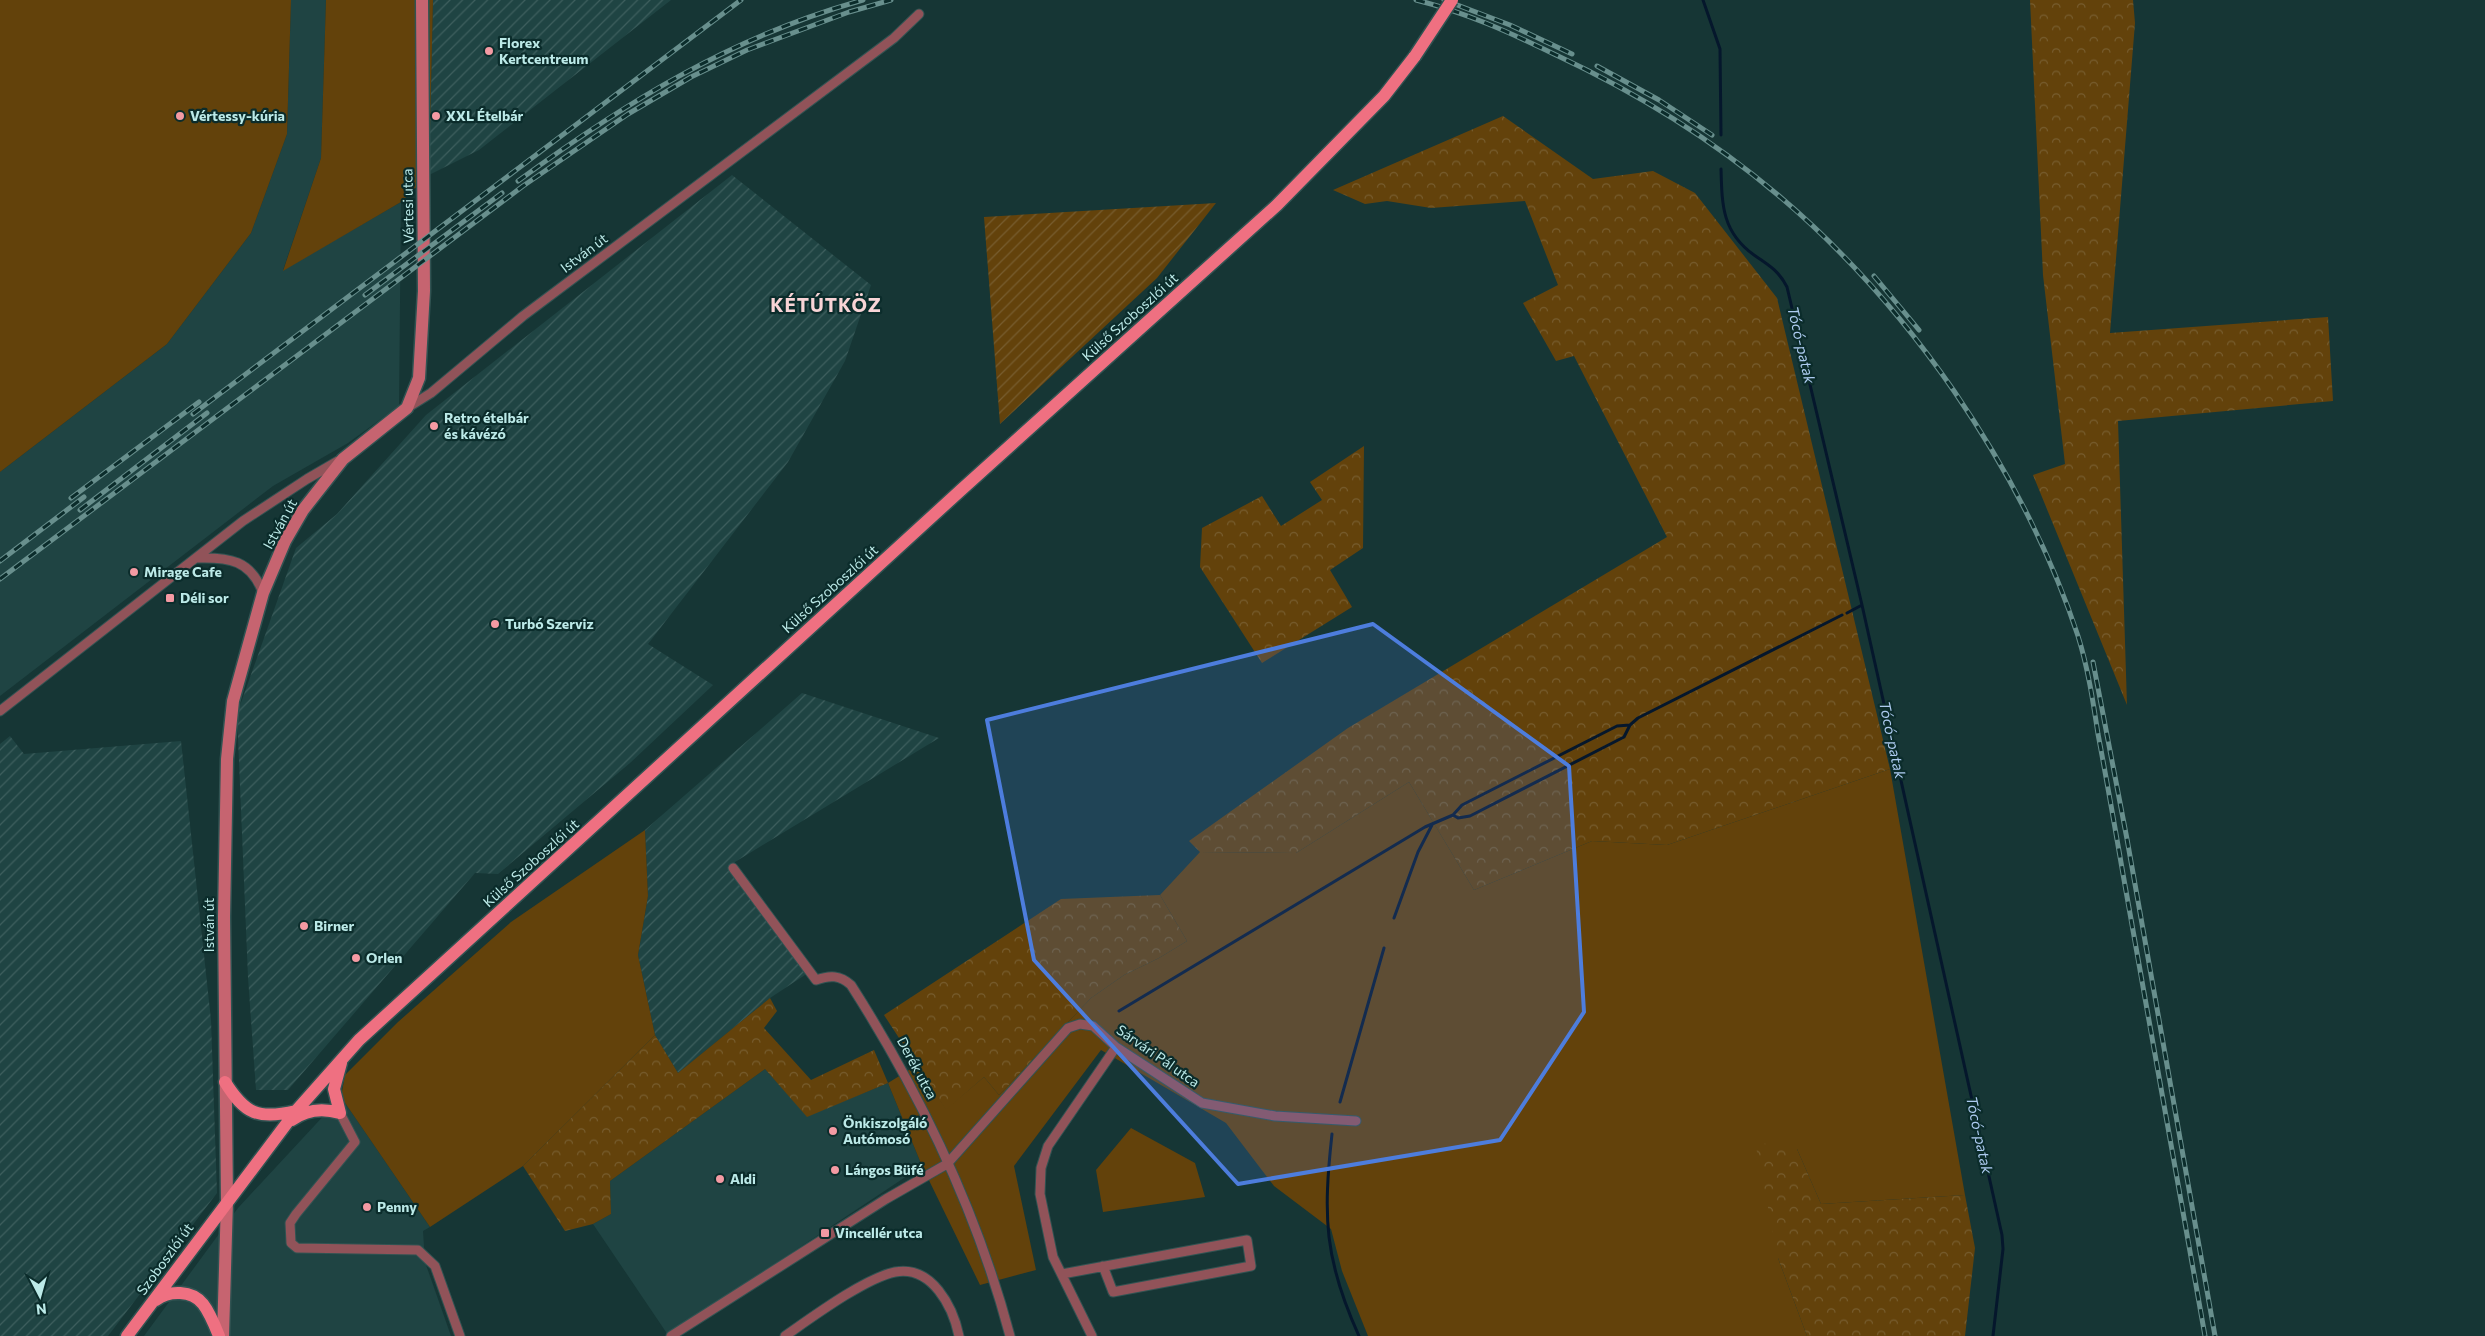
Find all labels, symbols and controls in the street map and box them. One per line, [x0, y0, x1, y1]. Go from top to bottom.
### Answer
place label: Florex Kertcentreum [499, 34, 589, 67]
marker: Florex Kertcentreum [483, 45, 495, 57]
place label: Vértessy-kúria [190, 107, 285, 124]
place label: XXL Ételbár [446, 107, 524, 124]
marker: Vértessy-kúria [174, 110, 186, 122]
marker: XXL Ételbár [430, 110, 442, 122]
street label: Vértesi utca [398, 168, 417, 244]
street label: István út [557, 229, 611, 276]
street label: Külső Szoboszlói út [1078, 269, 1181, 364]
district label: KÉTÚTKÖZ [770, 293, 882, 316]
water label: Tócó-patak [1784, 304, 1820, 386]
place label: Retro ételbár és kávézó [444, 409, 529, 442]
marker: Retro ételbár és kávézó [428, 420, 440, 432]
street label: István út [259, 496, 300, 552]
street label: Külső Szoboszlói út [778, 541, 881, 636]
place label: Mirage Cafe [144, 563, 222, 580]
marker: Mirage Cafe [128, 566, 140, 578]
place label: Déli sor [180, 589, 229, 606]
marker: Déli sor [164, 592, 176, 604]
place label: Turbó Szerviz [505, 615, 594, 632]
marker: Turbó Szerviz [489, 618, 501, 630]
water label: Tócó-patak [1876, 699, 1910, 781]
street label: Külső Szoboszlói út [479, 815, 582, 910]
street label: István út [200, 897, 217, 952]
place label: Birner [314, 917, 354, 934]
marker: Birner [298, 920, 310, 932]
place label: Orlen [366, 949, 402, 966]
marker: Orlen [350, 952, 362, 964]
street label: Sárvári Pál utca [1114, 1021, 1203, 1090]
street label: Derék utca [894, 1034, 941, 1102]
water label: Tócó-patak [1963, 1094, 1997, 1176]
place label: Önkiszolgáló Autómosó [843, 1114, 927, 1147]
marker: Önkiszolgáló Autómosó [827, 1125, 839, 1137]
place label: Lángos Büfé [845, 1161, 924, 1178]
marker: Lángos Büfé [829, 1164, 841, 1176]
place label: Aldi [730, 1170, 756, 1187]
marker: Aldi [714, 1173, 726, 1185]
place label: Penny [377, 1198, 417, 1215]
marker: Penny [361, 1201, 373, 1213]
street label: Szoboszlói út [133, 1219, 197, 1298]
place label: Vincellér utca [835, 1224, 923, 1241]
marker: Vincellér utca [819, 1227, 831, 1239]
north arrow [15, 1271, 65, 1321]
text: N [35, 1300, 48, 1318]

